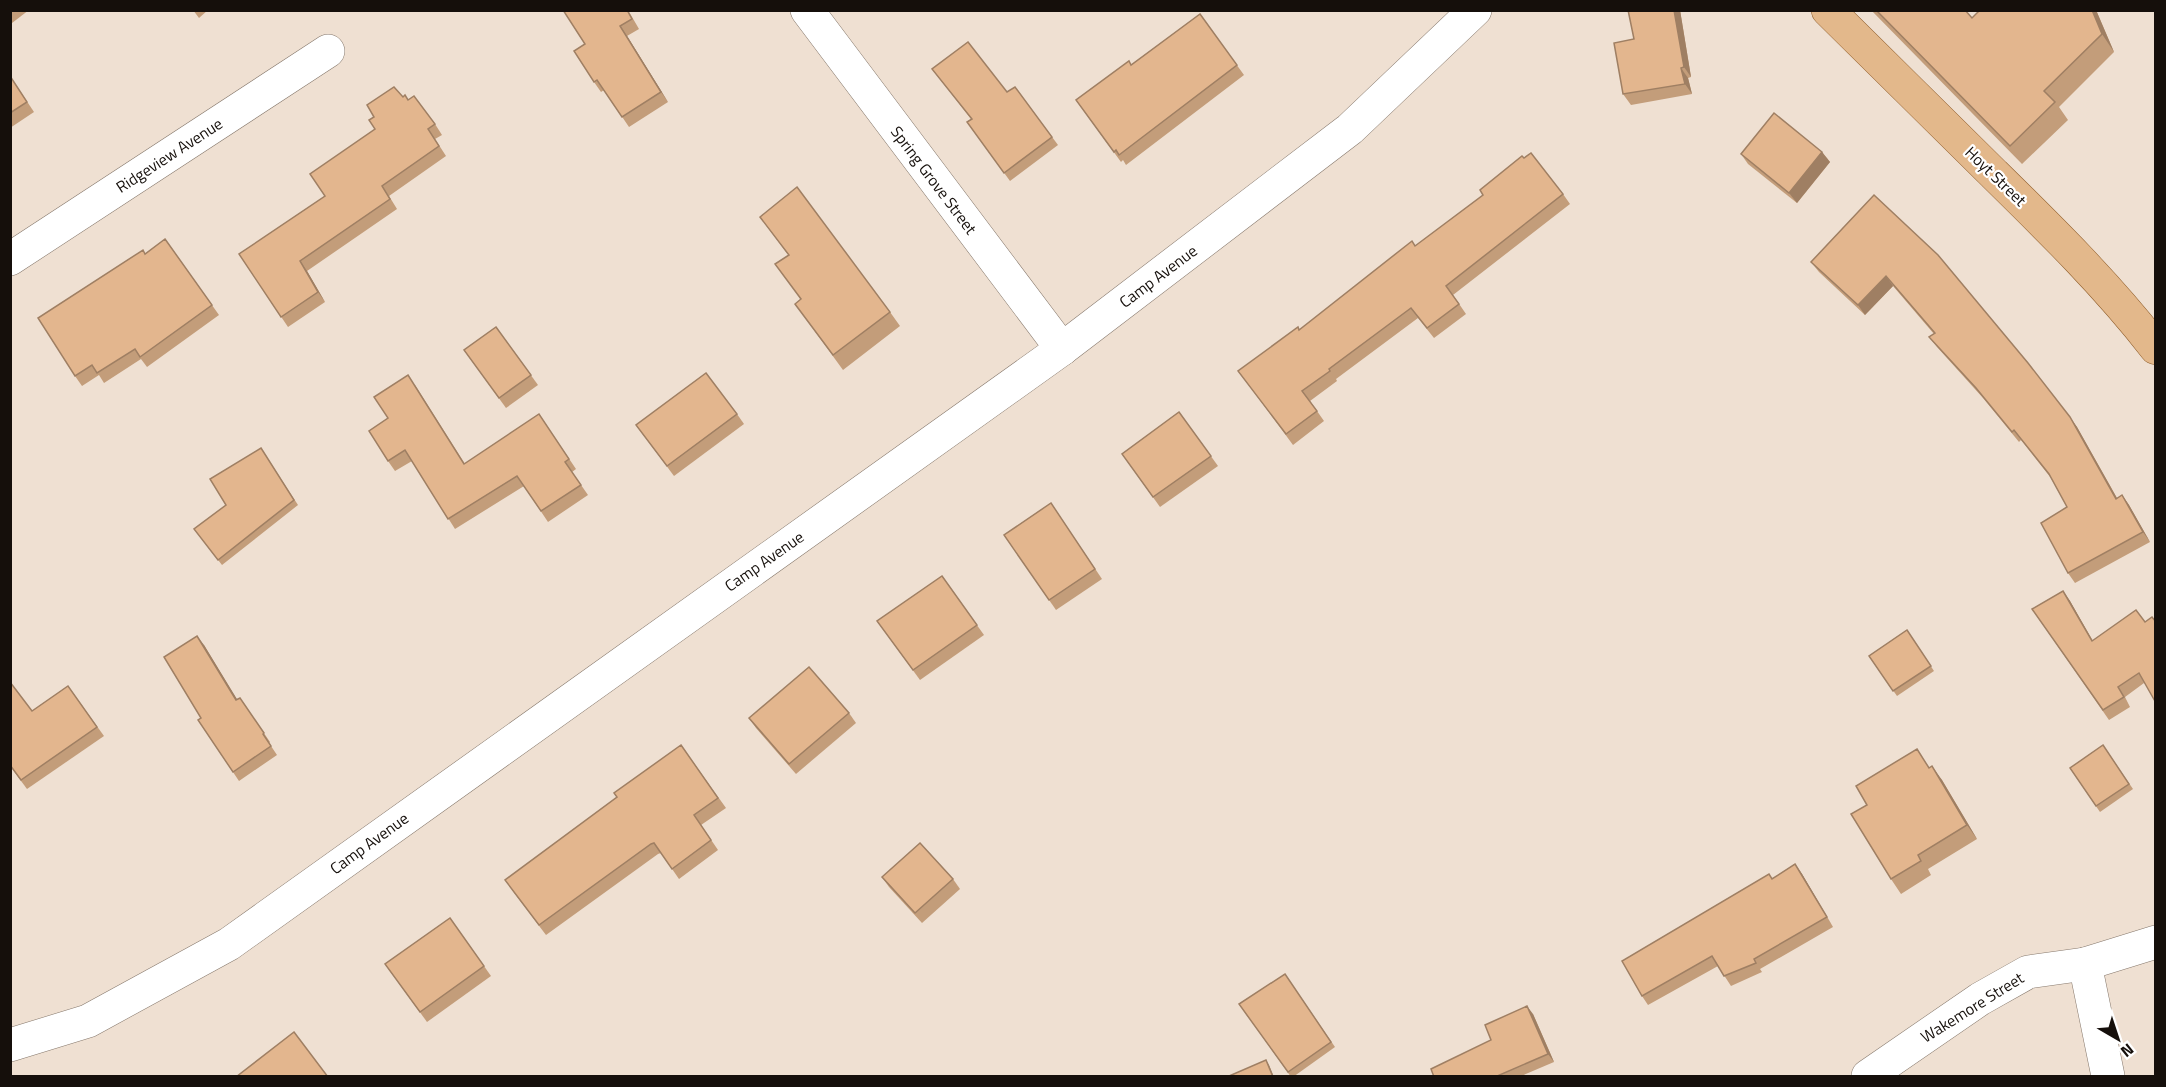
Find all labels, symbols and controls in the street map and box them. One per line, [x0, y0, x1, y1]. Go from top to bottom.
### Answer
street label: Ridgeview Avenue [111, 111, 227, 199]
street label: Spring Grove Street [885, 121, 983, 240]
street label: Hoyt Street [1960, 141, 2032, 212]
street label: Camp Avenue [1114, 239, 1202, 313]
street label: Camp Avenue [719, 525, 809, 597]
street label: Camp Avenue [325, 806, 413, 880]
street label: Wakemore Street [1916, 965, 2029, 1048]
north arrow [2088, 1009, 2148, 1069]
text: N [2116, 1038, 2139, 1063]

